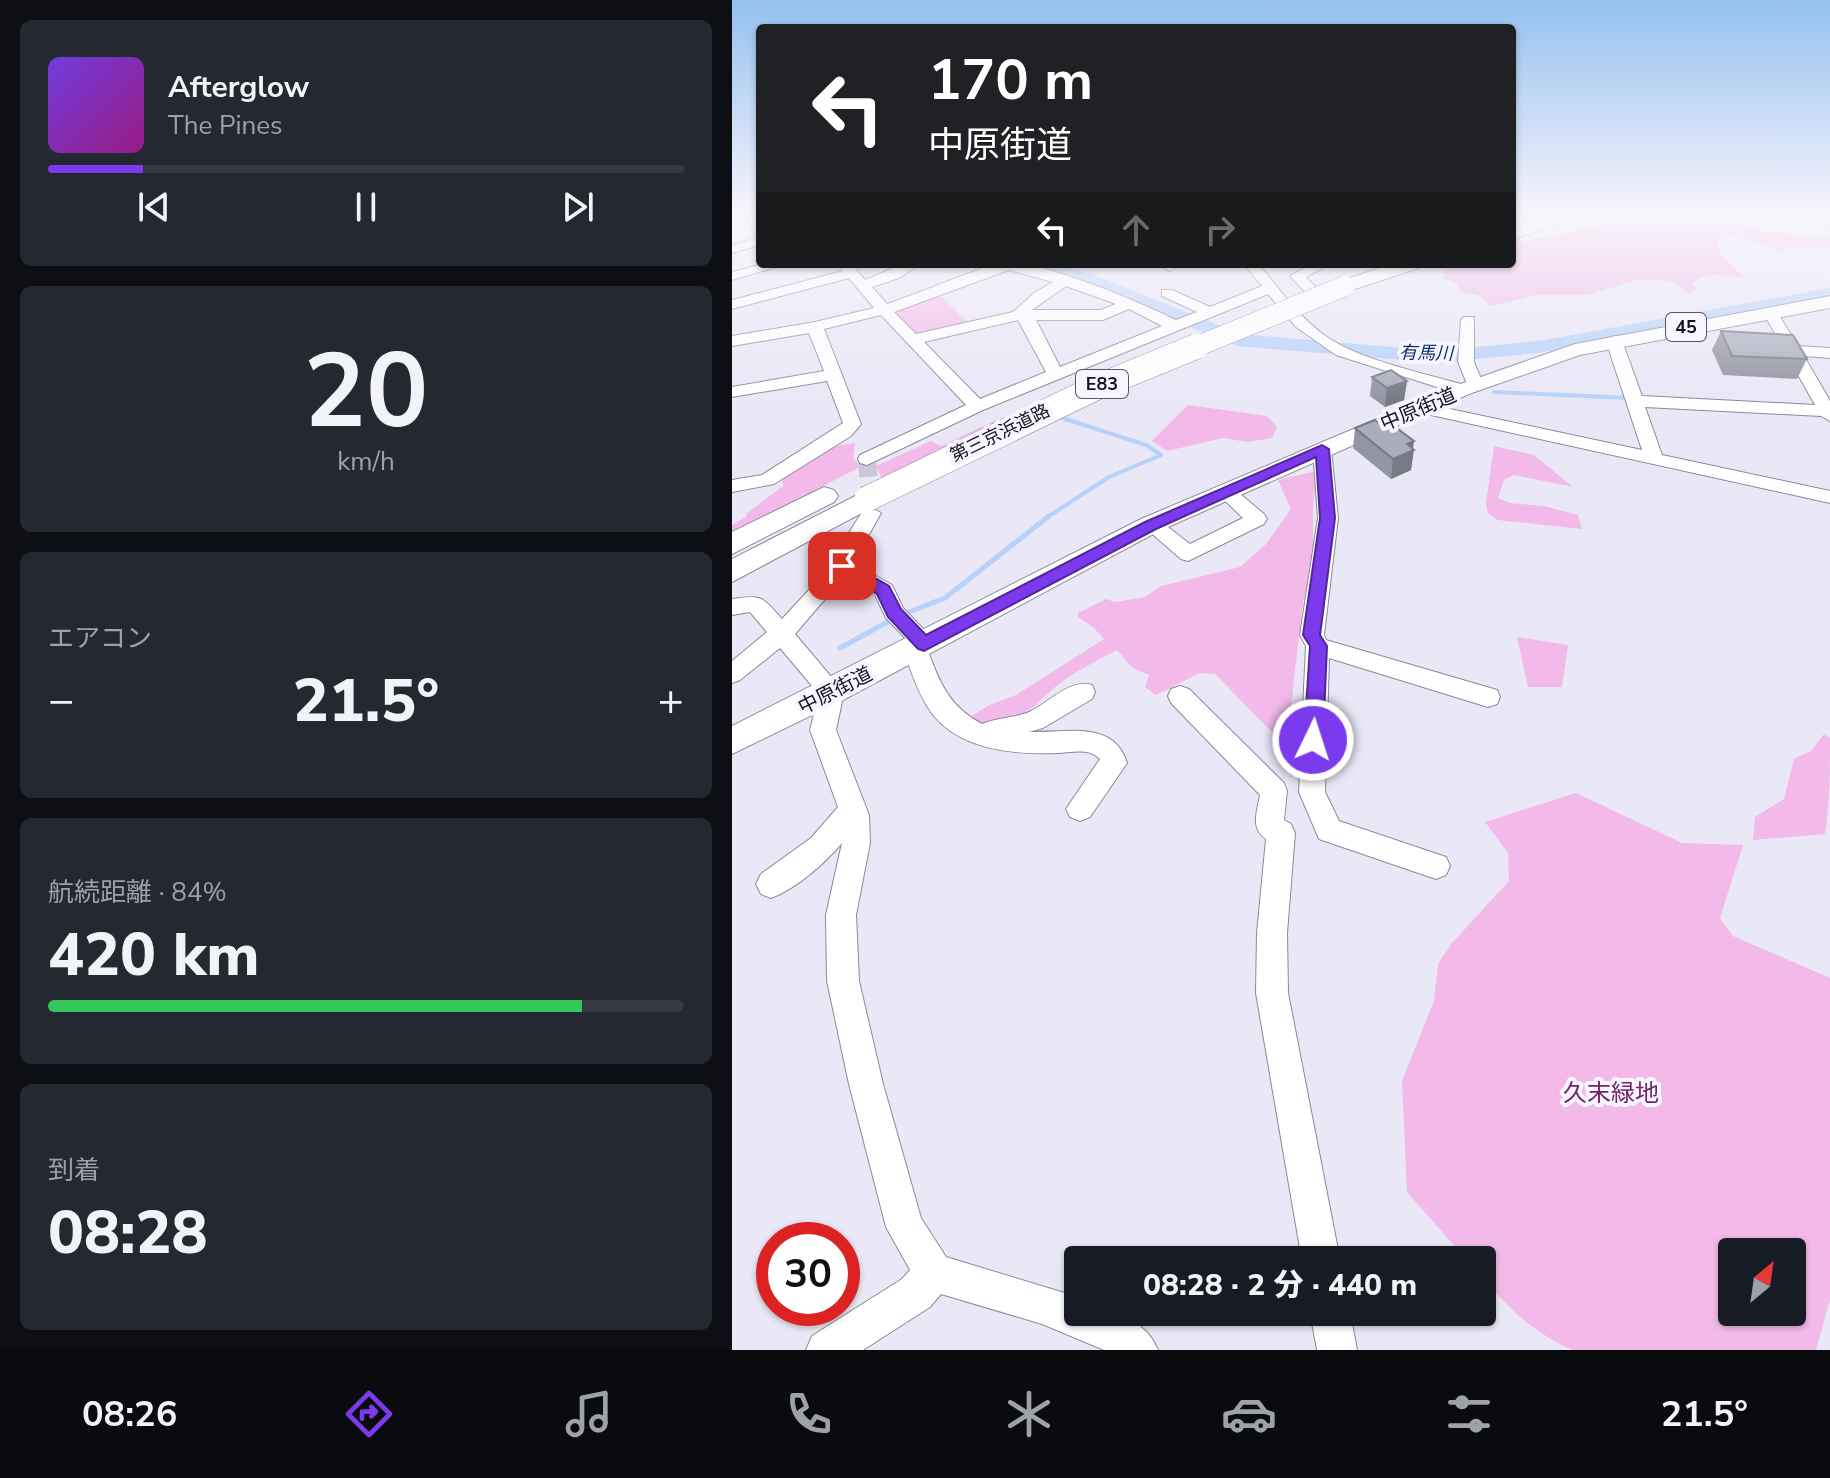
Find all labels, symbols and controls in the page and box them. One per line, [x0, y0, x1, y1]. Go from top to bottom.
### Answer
text: 170 m [928, 42, 1093, 119]
icon: left [796, 56, 900, 160]
text: Afterglow [168, 67, 309, 108]
text: The Pines [168, 108, 283, 143]
text: 中原街道 [928, 121, 1072, 170]
icon: previous [132, 185, 176, 229]
icon: pause [344, 185, 388, 229]
icon: next [556, 185, 600, 229]
icon: left [1030, 208, 1074, 252]
icon: ahead [1114, 208, 1158, 252]
icon: right [1198, 208, 1242, 252]
road number: 45 [1666, 313, 1706, 341]
text: 20 [304, 321, 428, 463]
water label: 有馬川 [1399, 341, 1455, 366]
road number: E83 [1076, 370, 1128, 398]
street label: 中原街道 [1376, 381, 1460, 438]
street label: 第三京浜道路 [946, 399, 1054, 467]
text: km/h [337, 444, 395, 479]
pin [808, 532, 876, 600]
icon: arrive [820, 544, 864, 588]
text: エアコン [48, 621, 152, 656]
text: 21.5° [293, 660, 439, 742]
street label: 中原街道 [793, 660, 877, 721]
text: − [48, 671, 74, 731]
text: + [658, 671, 684, 731]
position arrow [1271, 698, 1355, 782]
text: 航続距離 · 84% [48, 875, 227, 910]
text: 420 km [48, 914, 260, 996]
park label: 久末緑地 [1563, 1077, 1659, 1109]
text: 到着 [48, 1153, 100, 1188]
text: 08:28 [48, 1192, 208, 1274]
speed limit sign: 30 [756, 1222, 860, 1326]
north arrow [1718, 1238, 1806, 1326]
map controls [1718, 1238, 1806, 1326]
text: 08:28 · 2 分 · 440 m [1143, 1265, 1417, 1306]
icon: directions [341, 1386, 397, 1442]
icon: music [561, 1386, 617, 1442]
icon: phone [781, 1386, 837, 1442]
icon: climate [1001, 1386, 1057, 1442]
icon: car [1221, 1386, 1277, 1442]
icon: filters [1441, 1386, 1497, 1442]
text: 08:26 [82, 1390, 177, 1439]
text: 21.5° [1661, 1390, 1748, 1439]

